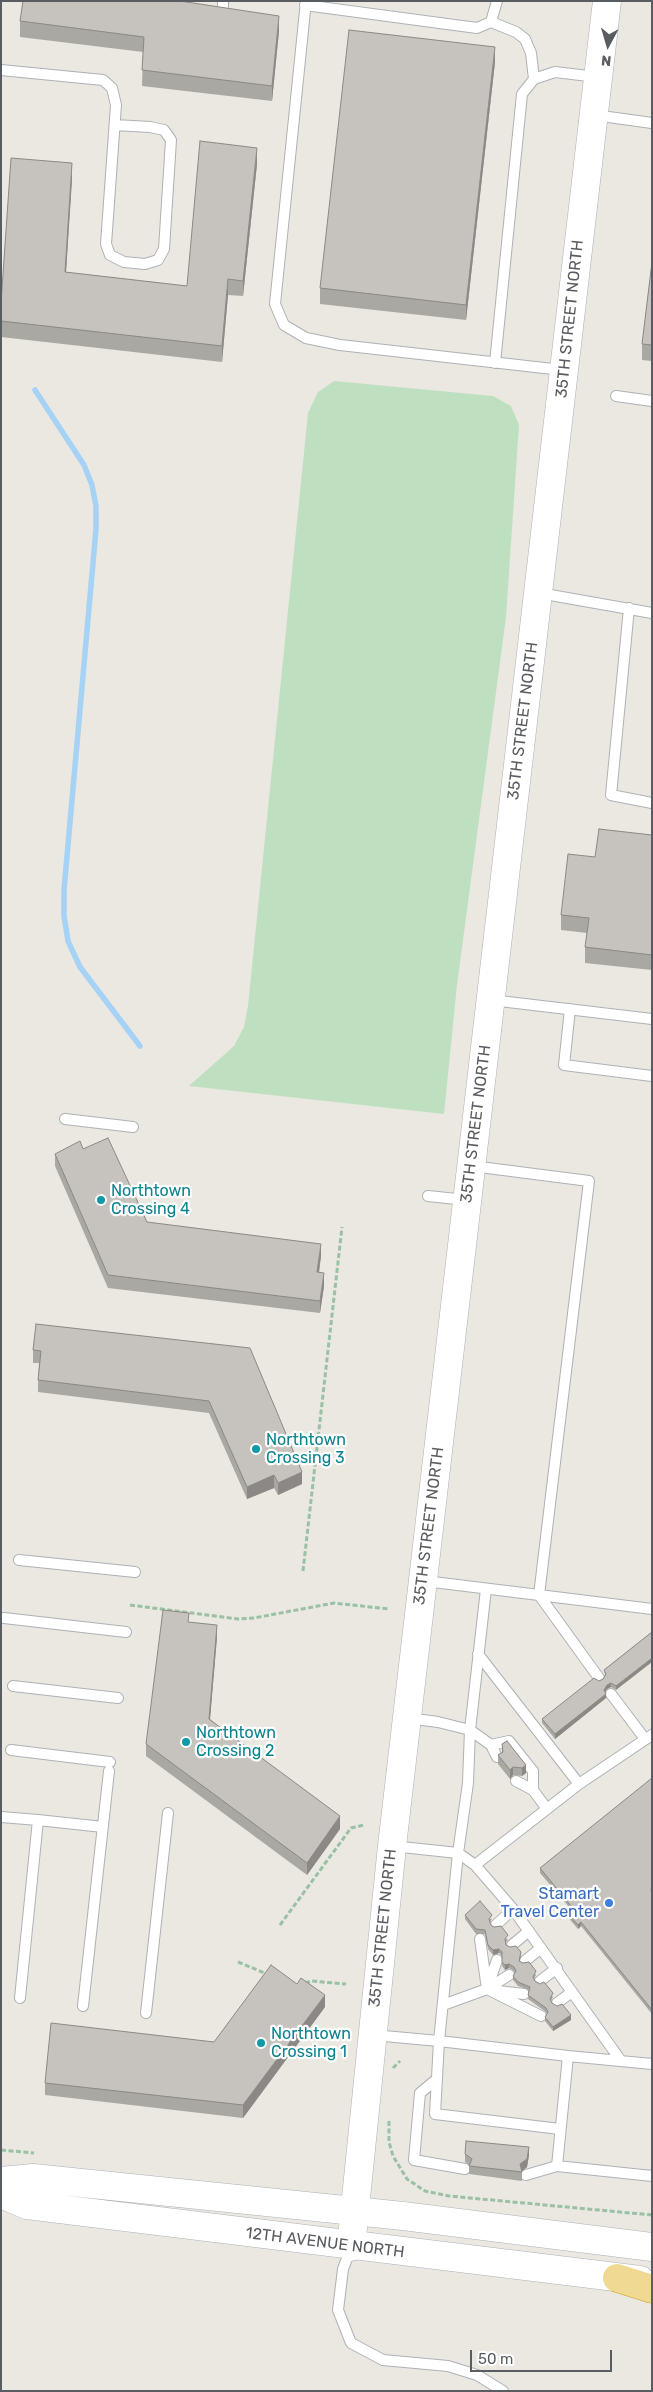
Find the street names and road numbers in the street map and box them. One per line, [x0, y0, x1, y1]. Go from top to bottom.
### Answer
street label: 35TH STREET NORTH [552, 239, 588, 399]
street label: 35TH STREET NORTH [504, 641, 542, 801]
street label: 35TH STREET NORTH [457, 1044, 495, 1204]
street label: 35TH STREET NORTH [410, 1446, 448, 1606]
street label: 35TH STREET NORTH [365, 1848, 401, 2008]
street label: 12TH AVENUE NORTH [244, 2224, 406, 2262]

